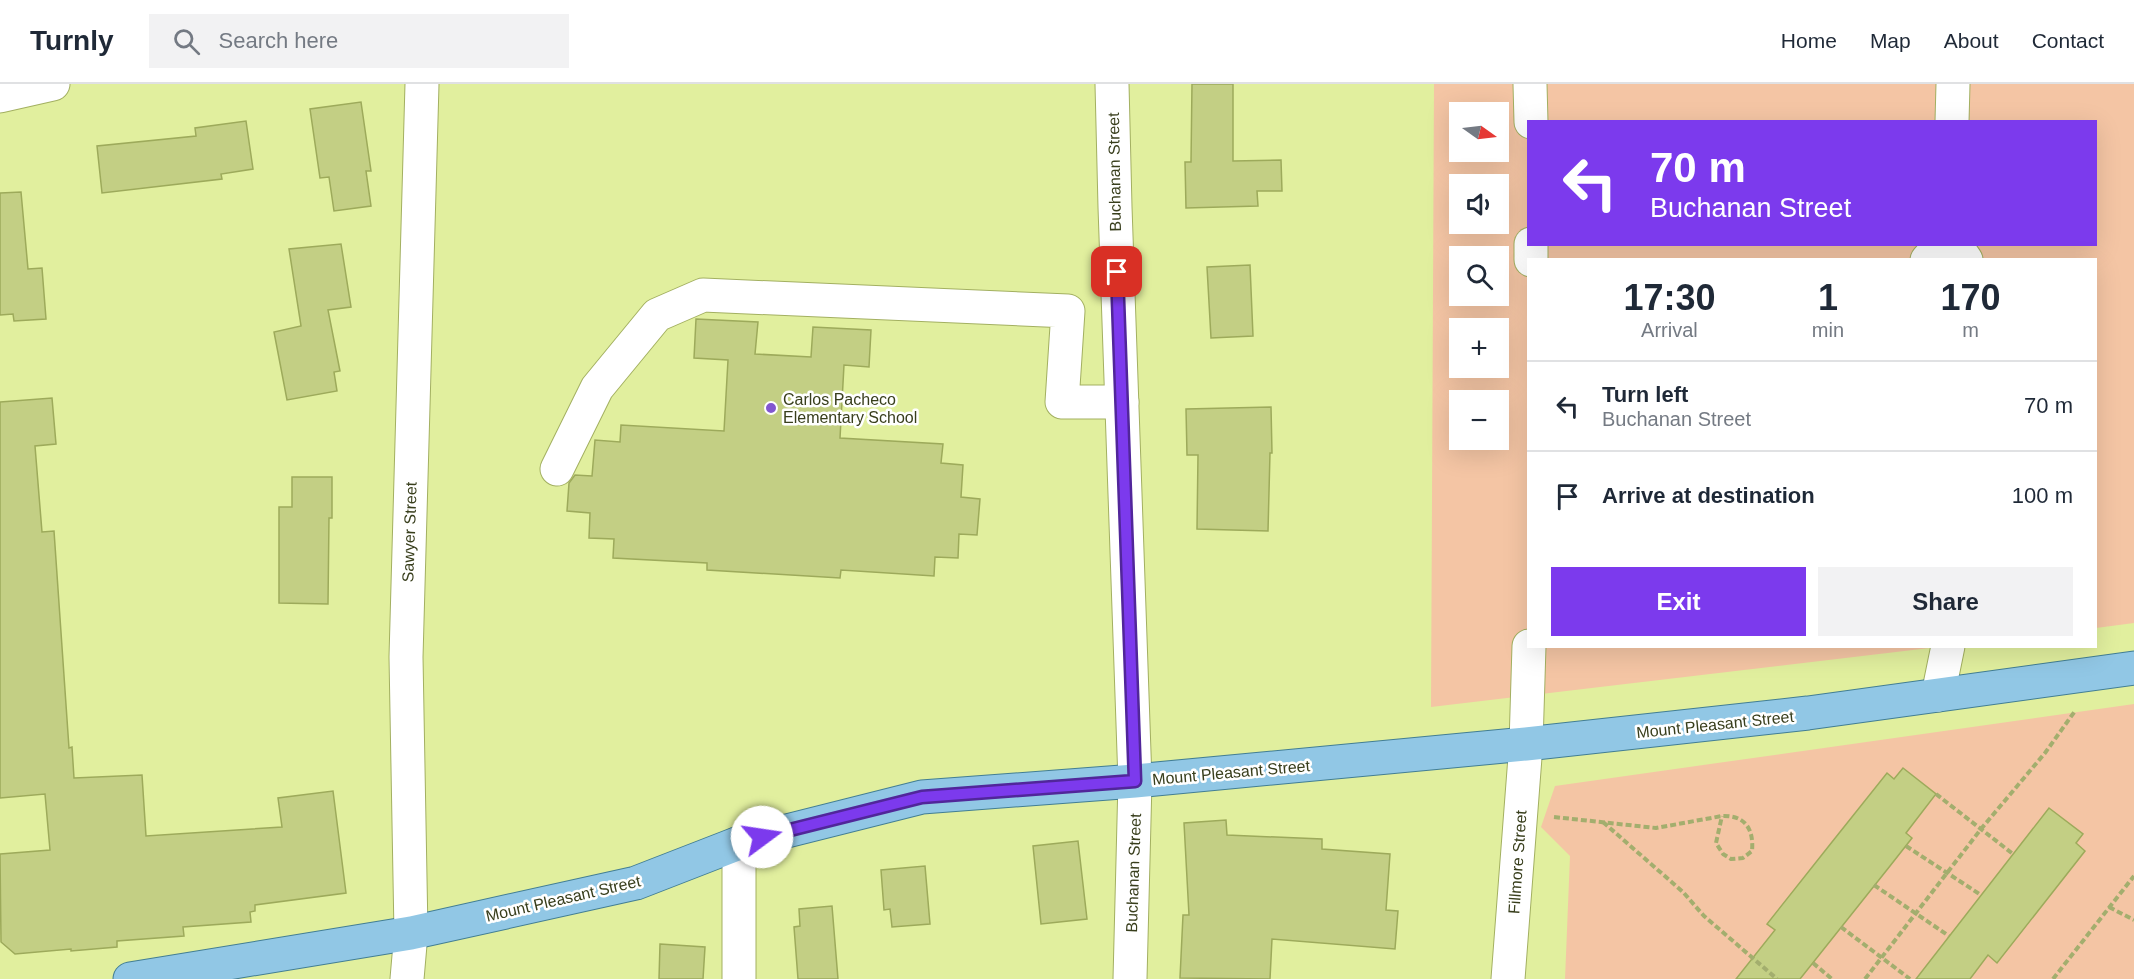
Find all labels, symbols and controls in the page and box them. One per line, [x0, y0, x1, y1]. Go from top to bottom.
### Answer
search box [149, 14, 569, 68]
text: Turnly [30, 25, 113, 56]
icon: search [170, 25, 203, 58]
text: Search here [218, 28, 338, 53]
text: Home [1781, 29, 1837, 52]
text: Map [1870, 29, 1911, 52]
text: About [1944, 29, 1999, 52]
text: Contact [2032, 29, 2104, 52]
north arrow [1449, 102, 1509, 162]
map controls [1449, 102, 1509, 450]
street label: Buchanan Street [1105, 112, 1124, 232]
icon: left [1551, 144, 1629, 222]
text: 70 m [1650, 144, 1746, 191]
button: sound [1449, 174, 1509, 234]
text: Buchanan Street [1650, 193, 1851, 223]
pin [1091, 246, 1142, 297]
button: search [1449, 246, 1509, 306]
icon: arrive [1100, 255, 1133, 288]
text: 17:30 [1623, 277, 1715, 318]
text: 1 [1818, 277, 1838, 318]
text: 170 [1940, 277, 2001, 318]
button: + [1449, 318, 1509, 378]
text: Arrival [1641, 319, 1698, 341]
text: min [1812, 319, 1844, 341]
text: m [1962, 319, 1979, 341]
text: Turn left [1602, 382, 1688, 407]
button: − [1449, 390, 1509, 450]
icon: left [1551, 390, 1584, 423]
place label: Carlos Pacheco Elementary School [783, 391, 917, 426]
text: 70 m [2024, 393, 2073, 418]
marker: Carlos Pacheco Elementary School [764, 401, 778, 415]
text: Buchanan Street [1602, 408, 1751, 430]
icon: arrive [1551, 480, 1584, 513]
street label: Sawyer Street [399, 481, 420, 583]
text: Arrive at destination [1602, 483, 1815, 508]
text: 100 m [2012, 483, 2073, 508]
button: Exit [1551, 567, 1806, 636]
button: Share [1818, 567, 2073, 636]
street label: Mount Pleasant Street [1635, 708, 1795, 741]
street label: Mount Pleasant Street [1151, 757, 1311, 788]
position arrow [730, 805, 794, 869]
street label: Fillmore Street [1505, 809, 1530, 915]
street label: Buchanan Street [1123, 813, 1144, 933]
street label: Mount Pleasant Street [484, 872, 643, 925]

